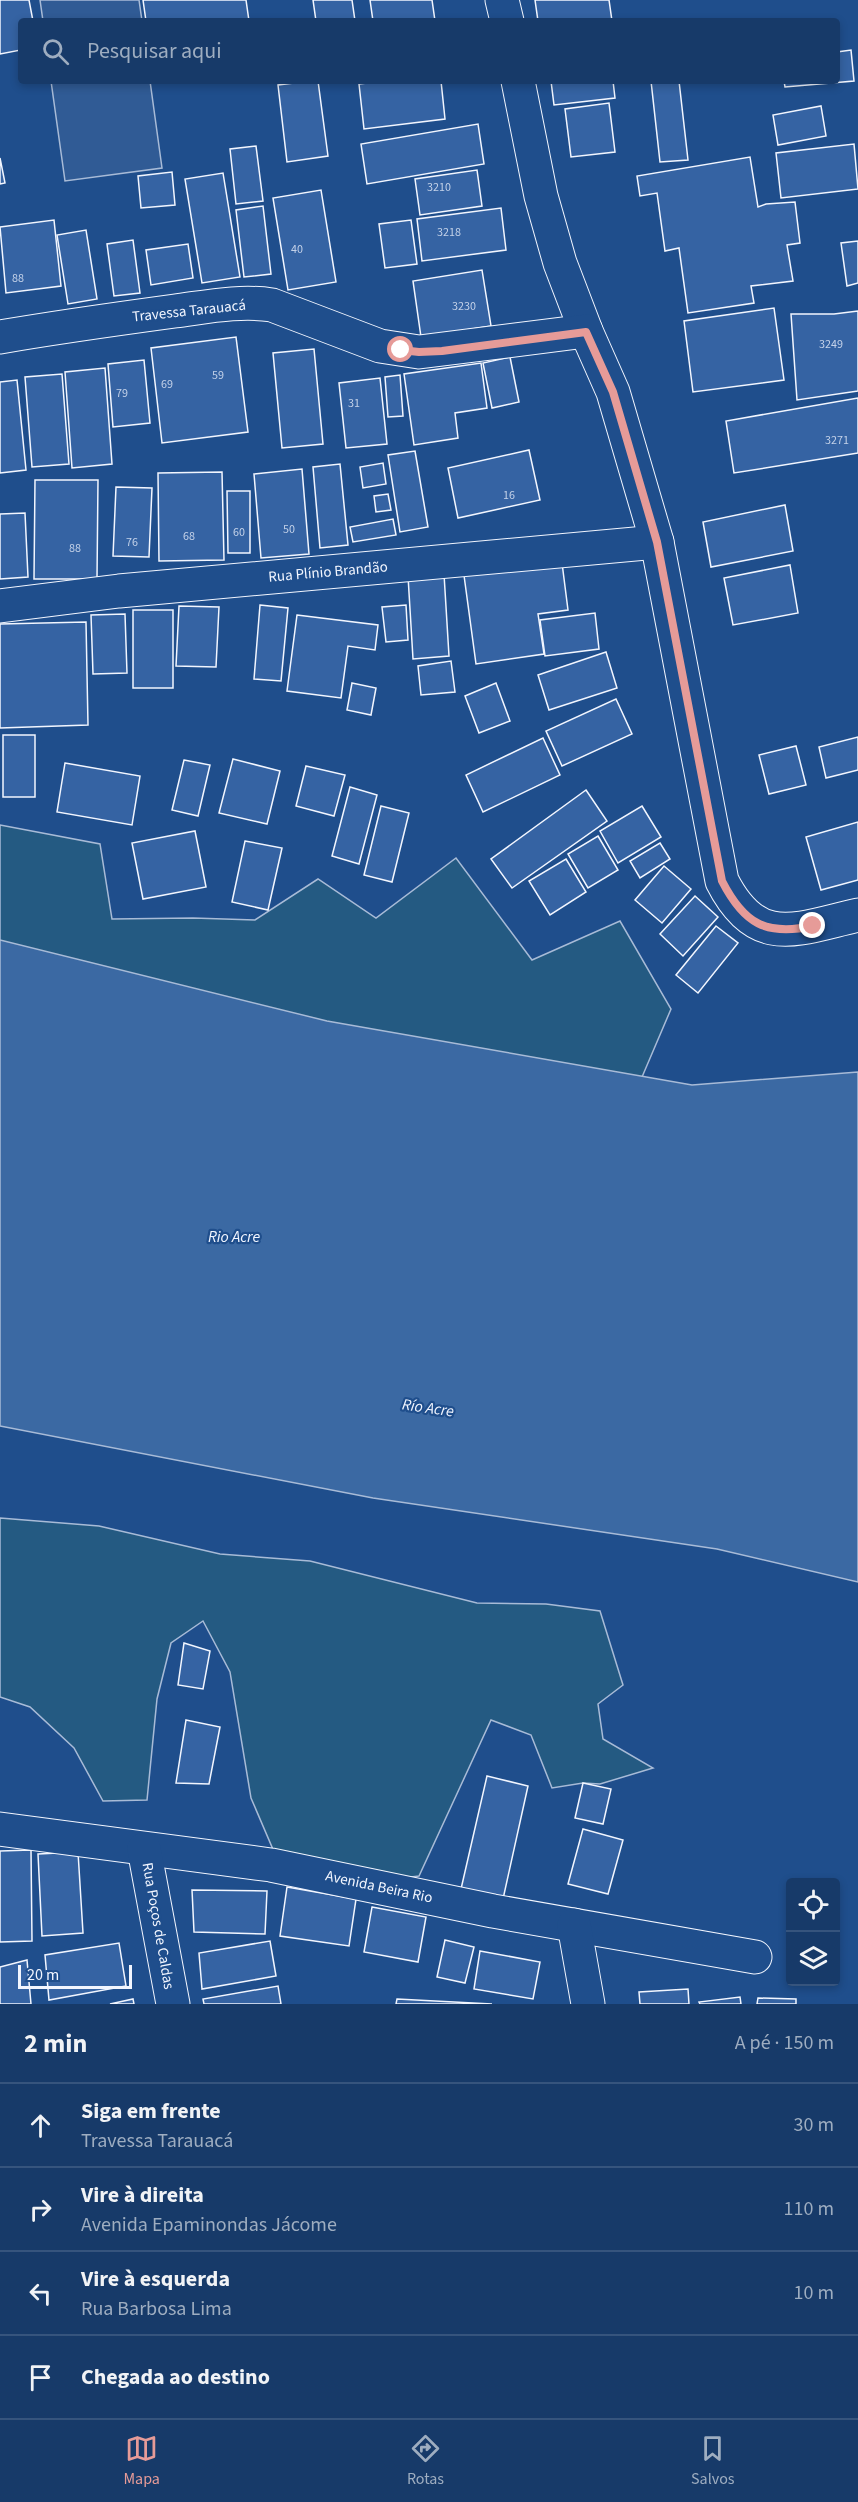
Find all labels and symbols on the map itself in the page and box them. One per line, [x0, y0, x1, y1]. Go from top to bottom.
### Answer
house number: 3210 [427, 179, 451, 196]
house number: 3218 [437, 224, 461, 241]
house number: 40 [291, 241, 303, 258]
house number: 88 [12, 270, 24, 287]
street label: Travessa Tarauacá [131, 295, 247, 327]
house number: 3230 [452, 298, 476, 315]
route start [387, 336, 413, 362]
house number: 3249 [819, 336, 843, 353]
house number: 59 [212, 367, 224, 384]
house number: 69 [161, 376, 173, 393]
house number: 79 [116, 385, 128, 402]
house number: 31 [348, 395, 360, 412]
house number: 3271 [825, 432, 849, 449]
house number: 16 [503, 487, 515, 504]
house number: 50 [283, 521, 295, 538]
house number: 60 [233, 524, 245, 541]
house number: 68 [183, 528, 195, 545]
house number: 76 [126, 534, 138, 551]
house number: 88 [69, 540, 81, 557]
street label: Rua Plínio Brandão [267, 556, 389, 588]
route end [799, 912, 825, 938]
water label: Rio Acre [208, 1226, 260, 1248]
water label: Río Acre [401, 1393, 456, 1423]
street label: Rua Poços de Caldas [137, 1861, 179, 1991]
street label: Avenida Beira Rio [324, 1865, 434, 1909]
scale bar [18, 1962, 132, 1990]

